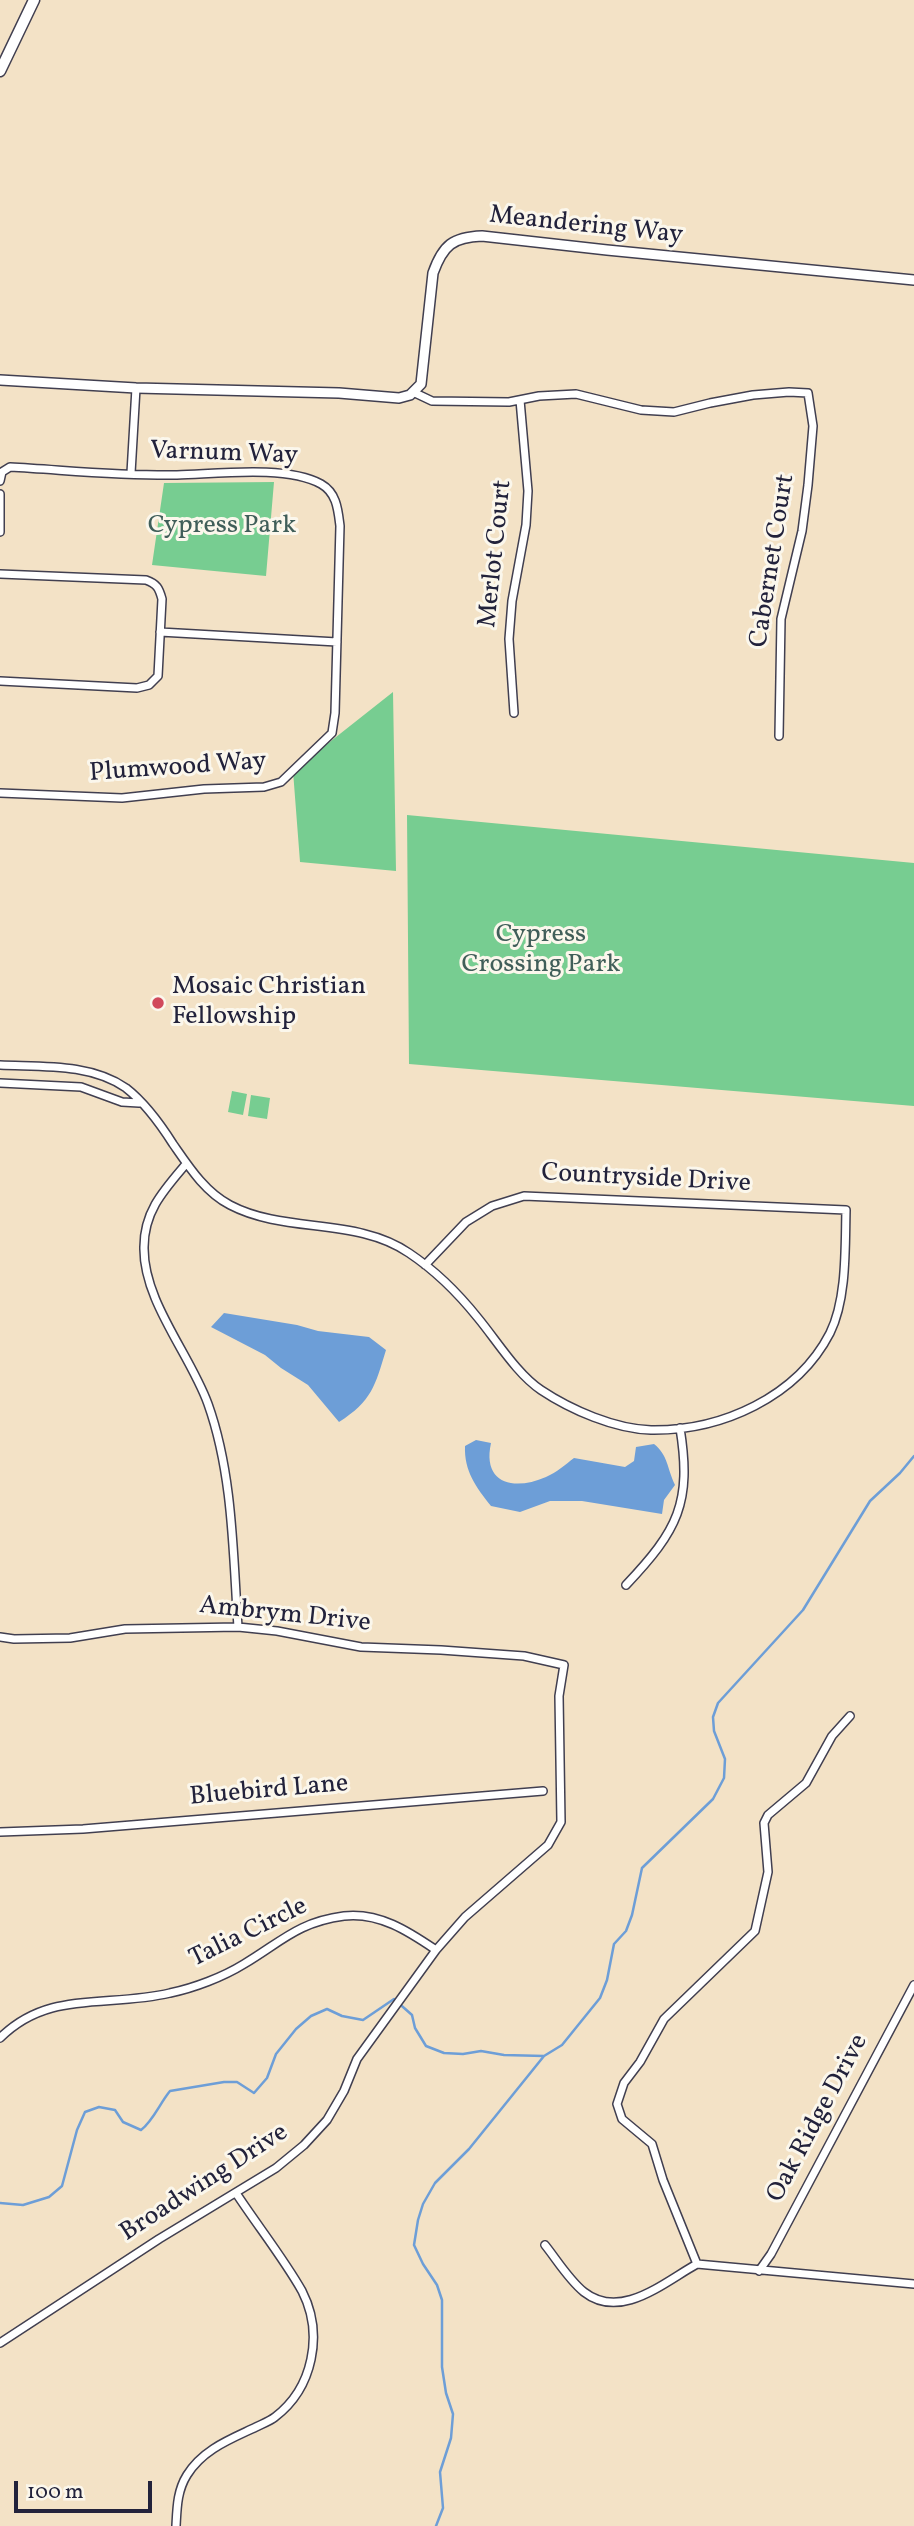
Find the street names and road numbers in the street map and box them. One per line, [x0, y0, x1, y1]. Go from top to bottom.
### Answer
street label: Meandering Way [488, 201, 684, 253]
street label: Varnum Way [149, 437, 299, 473]
street label: Cabernet Court [745, 472, 803, 650]
street label: Merlot Court [474, 479, 520, 629]
street label: Plumwood Way [88, 747, 268, 791]
street label: Countryside Drive [540, 1159, 752, 1201]
street label: Ambrym Drive [198, 1591, 372, 1641]
street label: Bluebird Lane [188, 1770, 350, 1814]
street label: Talia Circle [185, 1892, 313, 1976]
street label: Oak Ridge Drive [762, 2030, 876, 2208]
street label: Broadwing Drive [115, 2118, 295, 2250]

